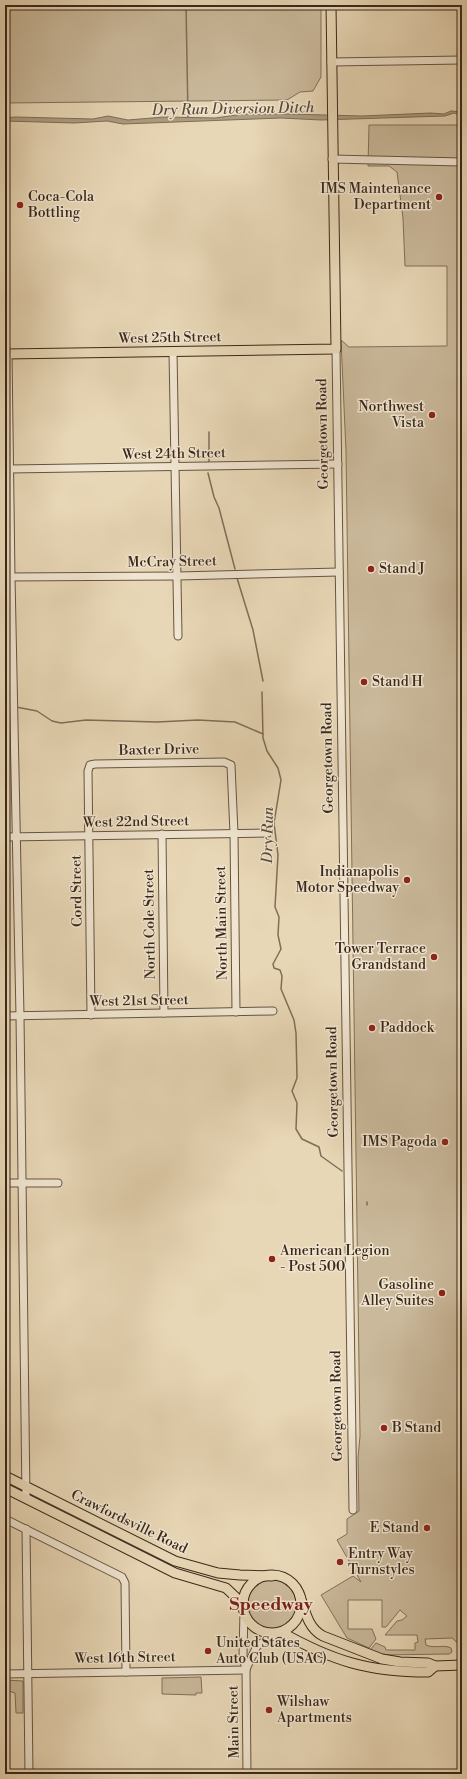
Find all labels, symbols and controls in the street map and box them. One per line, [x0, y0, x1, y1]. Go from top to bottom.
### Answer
water label: Dry Run Diversion Ditch [151, 98, 315, 120]
place label: IMS Maintenance Department [320, 180, 431, 214]
place label: Coca-Cola Bottling [27, 188, 95, 222]
marker: IMS Maintenance Department [434, 192, 444, 202]
marker: Coca-Cola Bottling [15, 200, 25, 210]
street label: West 25th Street [117, 328, 222, 348]
street label: Georgetown Road [313, 378, 333, 490]
place label: Northwest Vista [358, 398, 425, 432]
marker: Northwest Vista [427, 410, 437, 420]
street label: West 24th Street [121, 444, 226, 464]
street label: McCray Street [127, 552, 217, 572]
place label: Stand J [379, 560, 425, 578]
marker: Stand J [366, 564, 376, 574]
place label: Stand H [372, 673, 423, 691]
marker: Stand H [359, 677, 369, 687]
street label: Georgetown Road [318, 702, 338, 814]
street label: Baxter Drive [118, 740, 199, 760]
water label: Dry Run [258, 806, 278, 864]
street label: West 22nd Street [82, 812, 189, 832]
street label: Cord Street [67, 855, 87, 927]
place label: Indianapolis Motor Speedway [295, 863, 399, 897]
street label: North Main Street [212, 866, 232, 980]
street label: North Cole Street [140, 869, 160, 979]
marker: Indianapolis Motor Speedway [402, 875, 412, 885]
place label: Tower Terrace Grandstand [335, 940, 426, 974]
marker: Tower Terrace Grandstand [429, 952, 439, 962]
street label: West 21st Street [88, 991, 189, 1011]
place label: Paddock [380, 1019, 435, 1037]
marker: Paddock [367, 1023, 377, 1033]
street label: Georgetown Road [323, 1026, 343, 1138]
place label: IMS Pagoda [362, 1133, 438, 1151]
marker: IMS Pagoda [440, 1137, 450, 1147]
place label: American Legion - Post 500 [279, 1242, 390, 1276]
marker: American Legion - Post 500 [267, 1254, 277, 1264]
place label: Gasoline Alley Suites [360, 1276, 434, 1310]
marker: Gasoline Alley Suites [437, 1288, 447, 1298]
street label: Georgetown Road [327, 1350, 347, 1462]
place label: B Stand [391, 1419, 441, 1437]
marker: B Stand [379, 1423, 389, 1433]
street label: Crawfordsville Road [68, 1486, 190, 1558]
place label: E Stand [370, 1519, 419, 1537]
marker: E Stand [422, 1523, 432, 1533]
place label: Entry Way Turnstyles [348, 1545, 415, 1579]
marker: Entry Way Turnstyles [335, 1557, 345, 1567]
district label: Speedway [229, 1593, 314, 1616]
place label: United States Auto Club (USAC) [215, 1634, 327, 1668]
marker: United States Auto Club (USAC) [203, 1646, 213, 1656]
street label: West 16th Street [73, 1648, 176, 1668]
street label: Main Street [224, 1685, 244, 1759]
place label: Wilshaw Apartments [276, 1693, 352, 1727]
marker: Wilshaw Apartments [264, 1705, 274, 1715]

